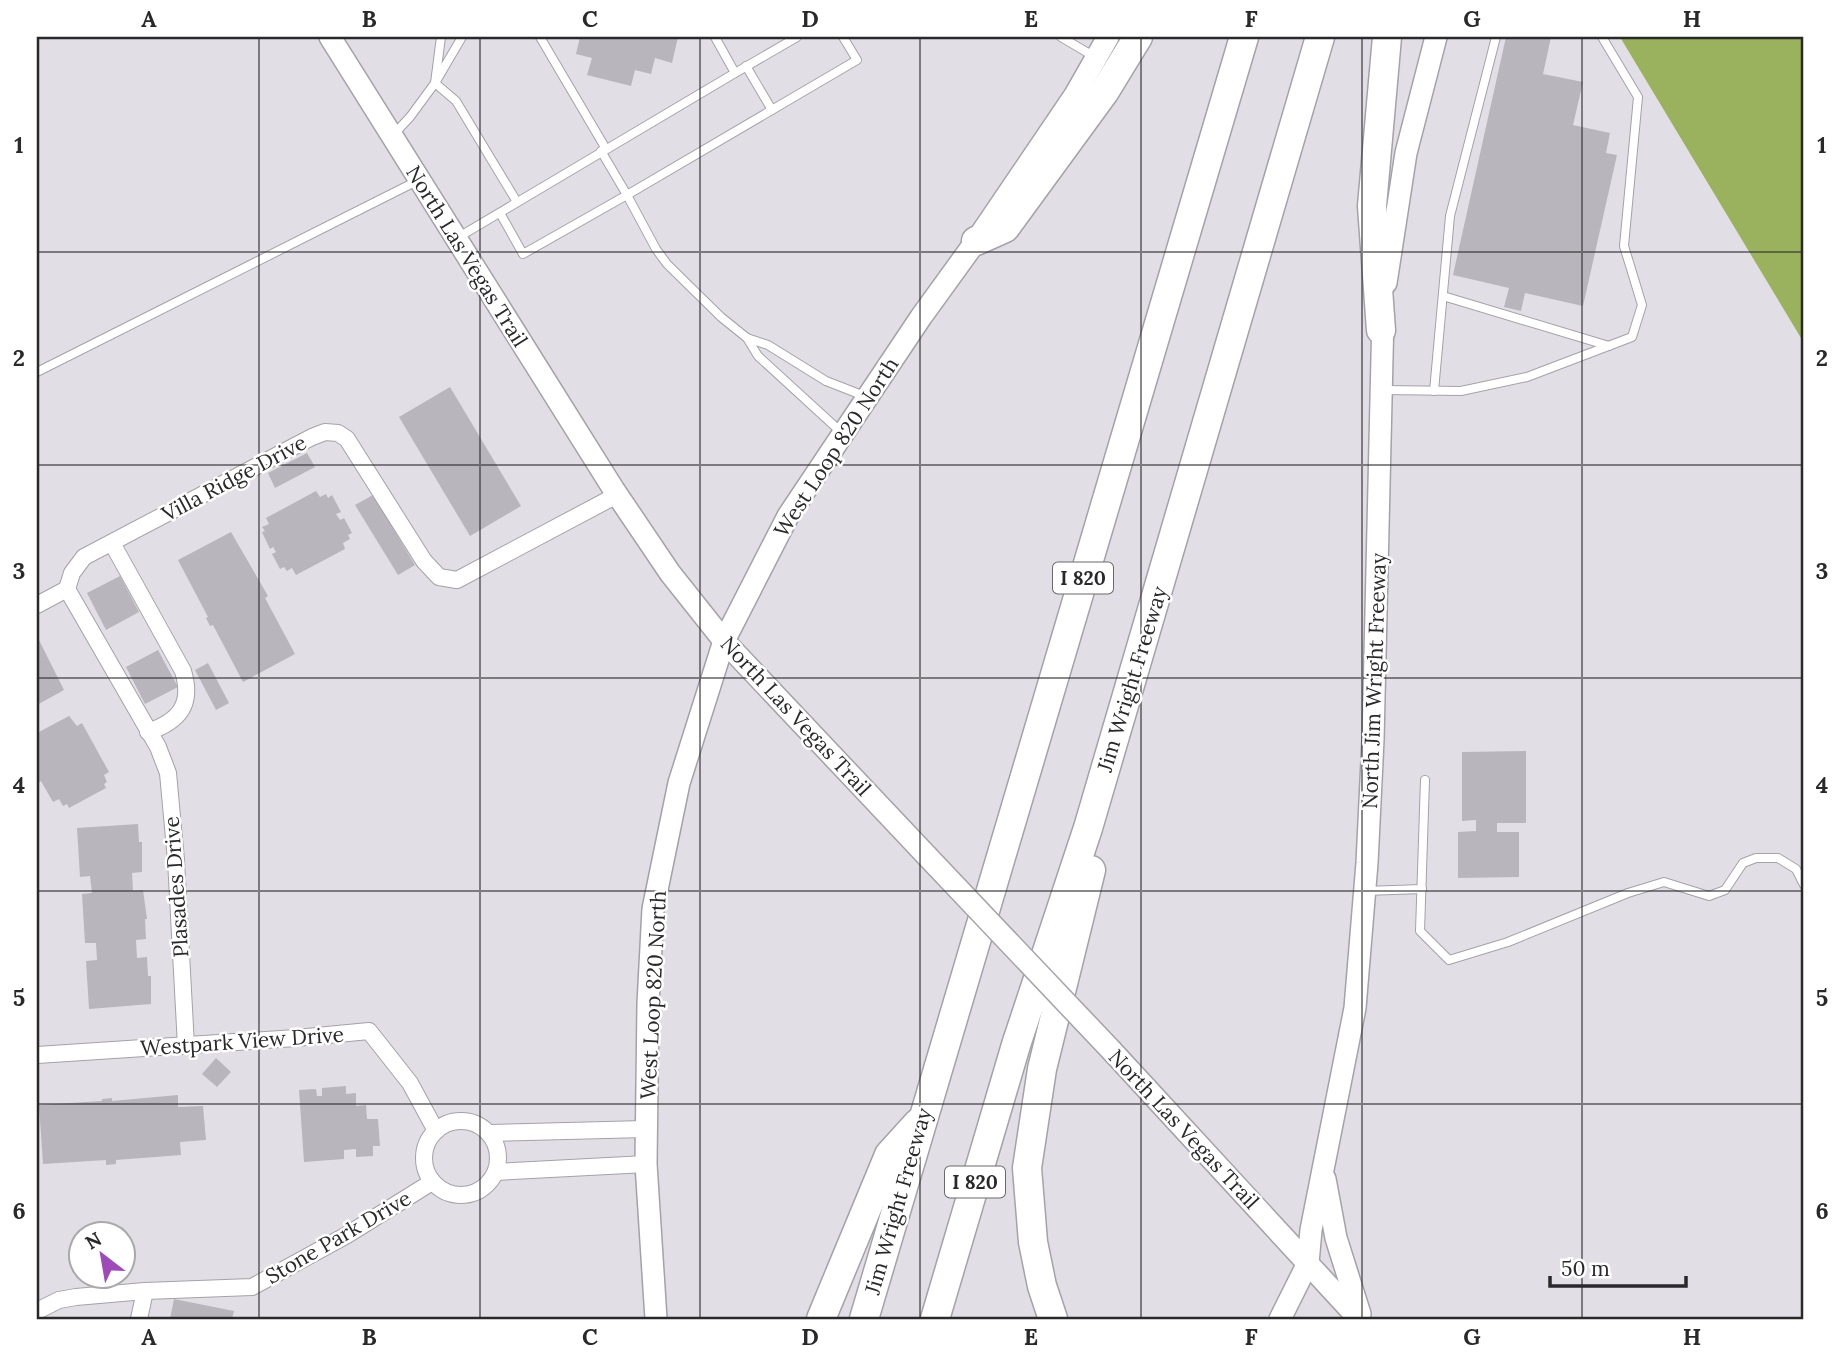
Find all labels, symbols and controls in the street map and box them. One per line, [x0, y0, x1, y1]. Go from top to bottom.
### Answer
text: A [141, 4, 157, 33]
text: B [361, 4, 377, 33]
text: C [582, 4, 598, 33]
text: D [801, 4, 819, 33]
text: E [1024, 4, 1038, 33]
text: F [1244, 4, 1258, 33]
text: G [1463, 4, 1481, 33]
text: H [1683, 4, 1701, 33]
text: 1 [14, 130, 24, 159]
text: 1 [1817, 130, 1827, 159]
street label: North Las Vegas Trail [400, 160, 534, 352]
text: 2 [13, 343, 25, 372]
text: 2 [1816, 343, 1828, 372]
street label: West Loop 820 North [768, 352, 904, 542]
street label: Villa Ridge Drive [156, 429, 311, 528]
street label: North Jim Wright Freeway [1356, 553, 1392, 809]
text: 3 [13, 556, 25, 585]
text: 3 [1816, 556, 1828, 585]
road number: I 820 [1053, 562, 1113, 594]
street label: Jim Wright Freeway [1091, 583, 1173, 776]
street label: North Las Vegas Trail [715, 630, 877, 802]
text: 4 [13, 770, 25, 799]
text: 4 [1816, 770, 1828, 799]
street label: Plasades Drive [158, 816, 194, 958]
street label: West Loop 820 North [634, 890, 672, 1100]
text: 5 [13, 983, 25, 1012]
text: 5 [1816, 983, 1828, 1012]
street label: Westpark View Drive [139, 1020, 345, 1062]
street label: North Las Vegas Trail [1103, 1043, 1265, 1215]
street label: Jim Wright Freeway [858, 1105, 938, 1298]
road number: I 820 [945, 1166, 1005, 1198]
street label: Stone Park Drive [260, 1184, 416, 1290]
text: 6 [12, 1196, 26, 1225]
text: 6 [1815, 1196, 1829, 1225]
north arrow [66, 1220, 136, 1290]
text: N [81, 1226, 106, 1254]
scale bar [1550, 1244, 1687, 1288]
text: 50 m [1561, 1255, 1610, 1282]
text: A [141, 1322, 157, 1351]
text: B [361, 1322, 377, 1351]
text: C [582, 1322, 598, 1351]
text: D [801, 1322, 819, 1351]
text: E [1024, 1322, 1038, 1351]
text: F [1244, 1322, 1258, 1351]
text: G [1463, 1322, 1481, 1351]
text: H [1683, 1322, 1701, 1351]

